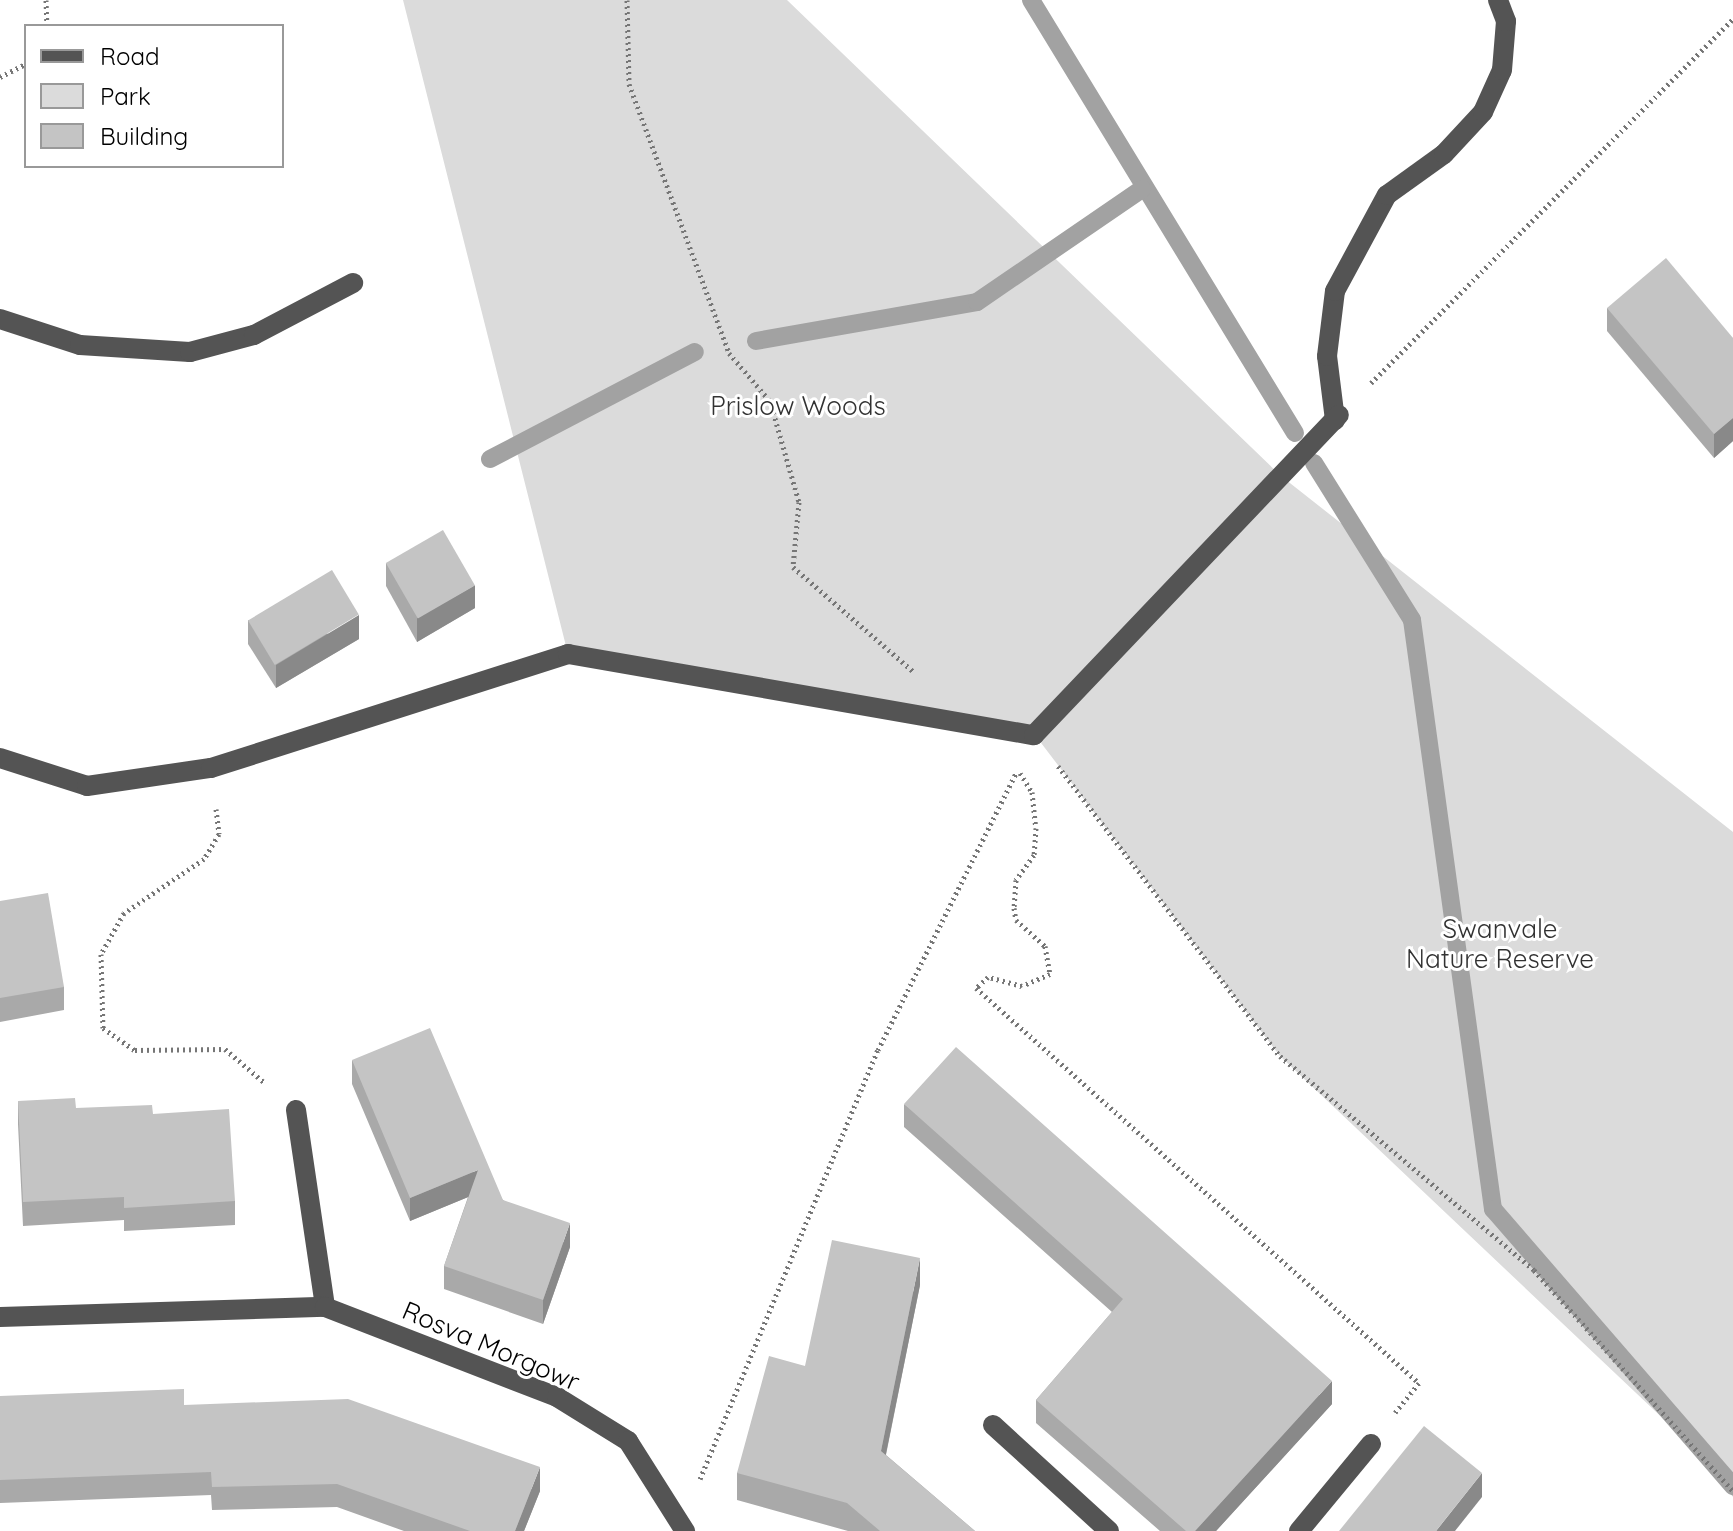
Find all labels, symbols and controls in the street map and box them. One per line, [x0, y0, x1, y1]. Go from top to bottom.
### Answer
legend [24, 24, 284, 168]
text: Road [100, 41, 160, 71]
text: Park [100, 81, 151, 111]
text: Building [100, 121, 188, 151]
park label: Prislow Woods [710, 390, 886, 422]
park label: Swanvale Nature Reserve [1406, 913, 1594, 974]
street label: Rosva Morgowr [398, 1295, 584, 1397]

